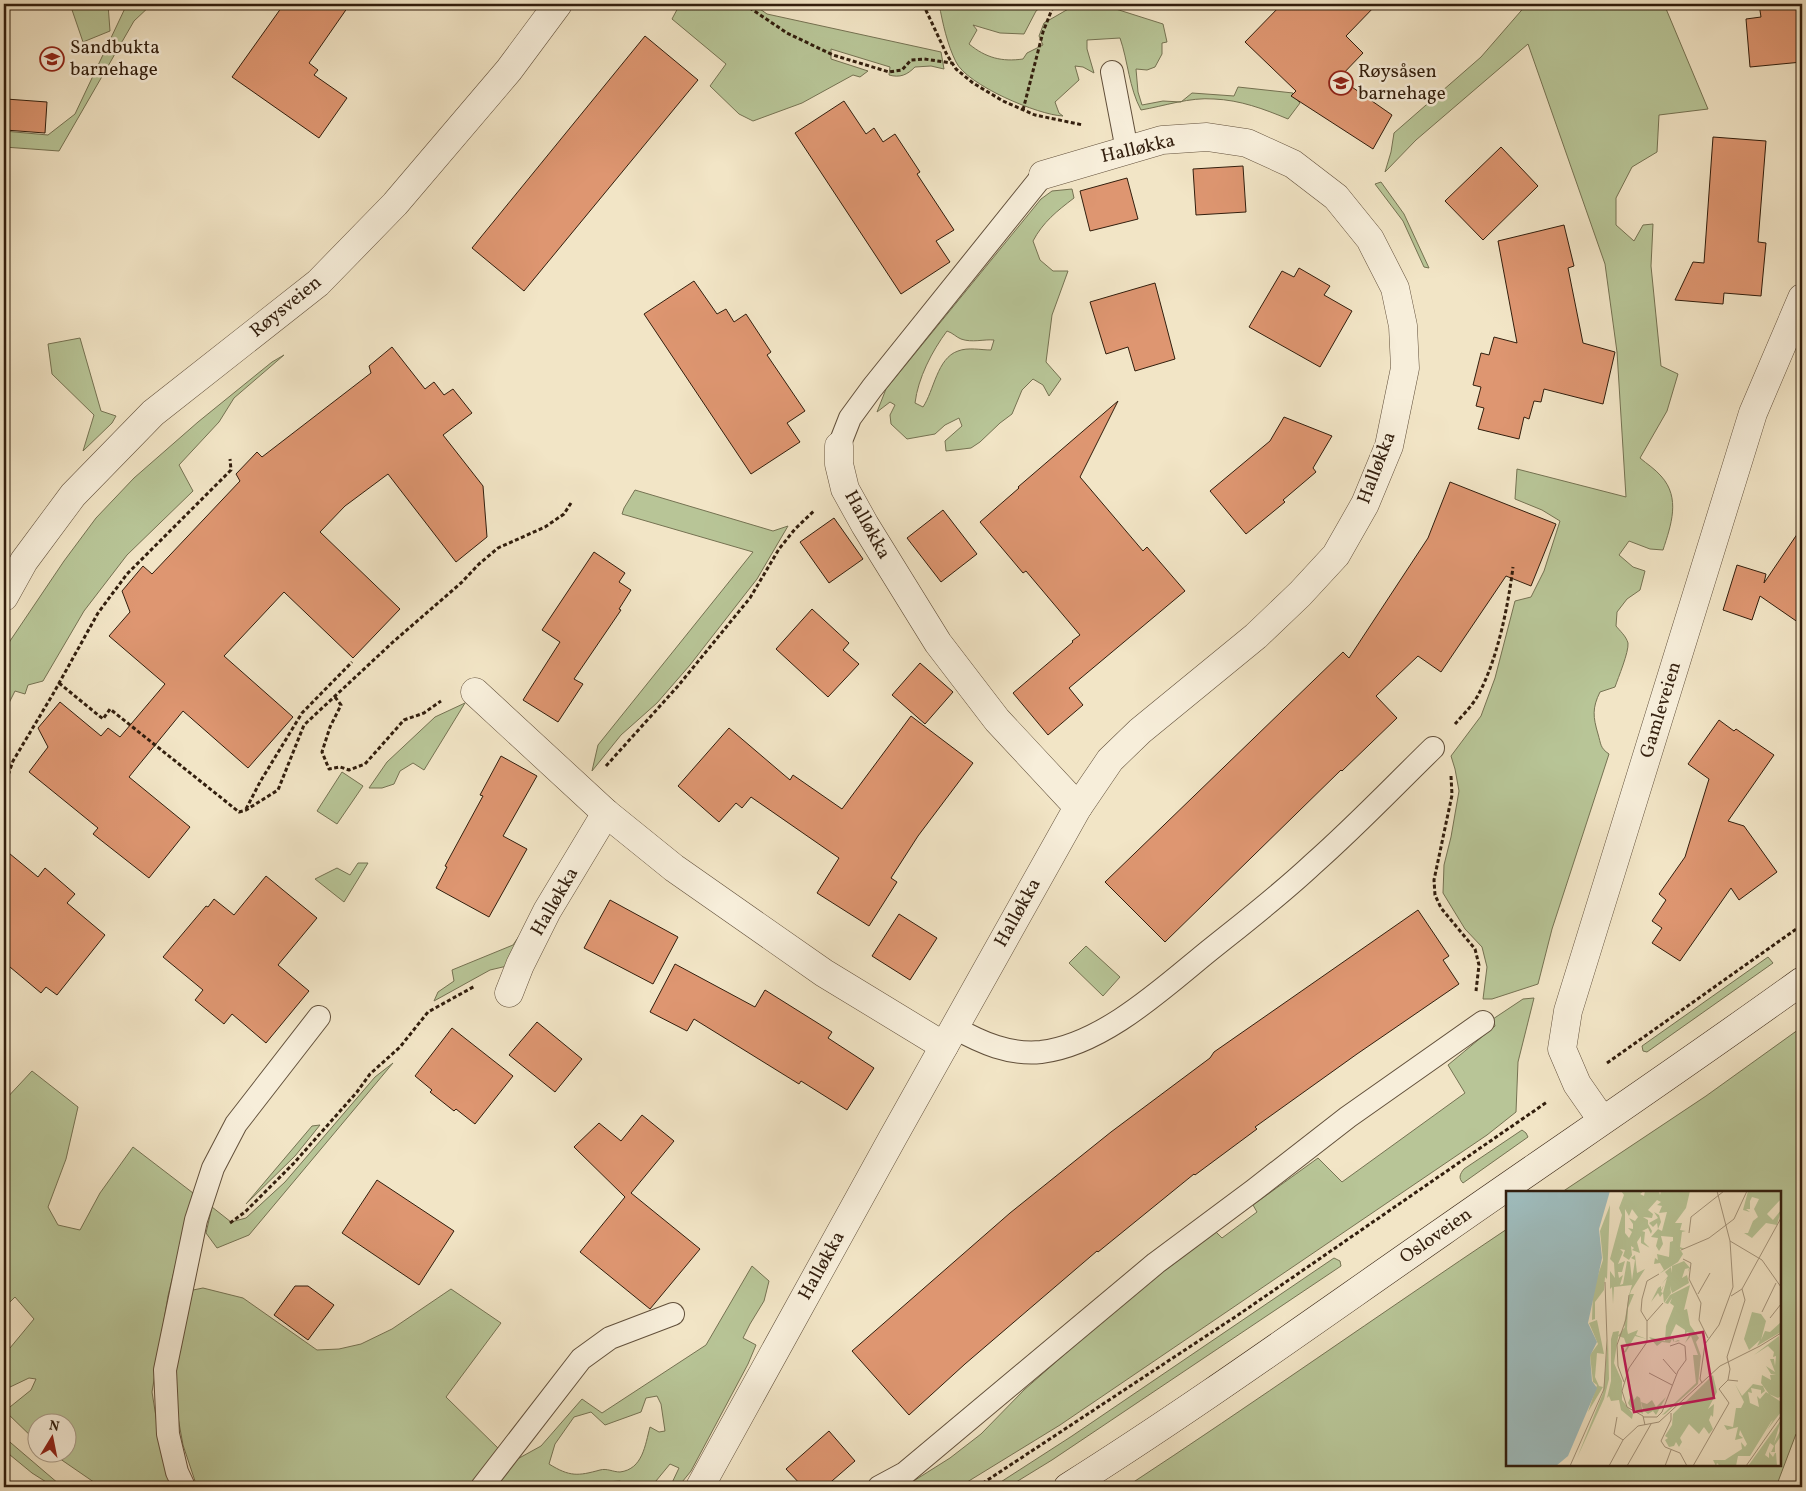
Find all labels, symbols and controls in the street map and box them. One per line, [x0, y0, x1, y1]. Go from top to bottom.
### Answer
place label: Sandbukta barnehage [70, 35, 160, 83]
school or university icon: Sandbukta barnehage [39, 46, 65, 72]
place label: Røysåsen barnehage [1358, 59, 1446, 107]
school or university icon: Røysåsen barnehage [1328, 70, 1354, 96]
street label: Halløkka [1098, 128, 1178, 170]
street label: Røysveien [245, 270, 327, 344]
street label: Halløkka [1351, 428, 1403, 508]
street label: Halløkka [837, 486, 897, 564]
street label: Gamleveien [1634, 659, 1688, 761]
street label: Halløkka [525, 863, 585, 941]
street label: Halløkka [988, 874, 1048, 952]
inset map [1506, 1191, 1781, 1466]
street label: Osloveien [1395, 1202, 1477, 1270]
street label: Halløkka [792, 1227, 852, 1305]
north arrow [28, 1414, 78, 1464]
text: N [47, 1416, 61, 1437]

